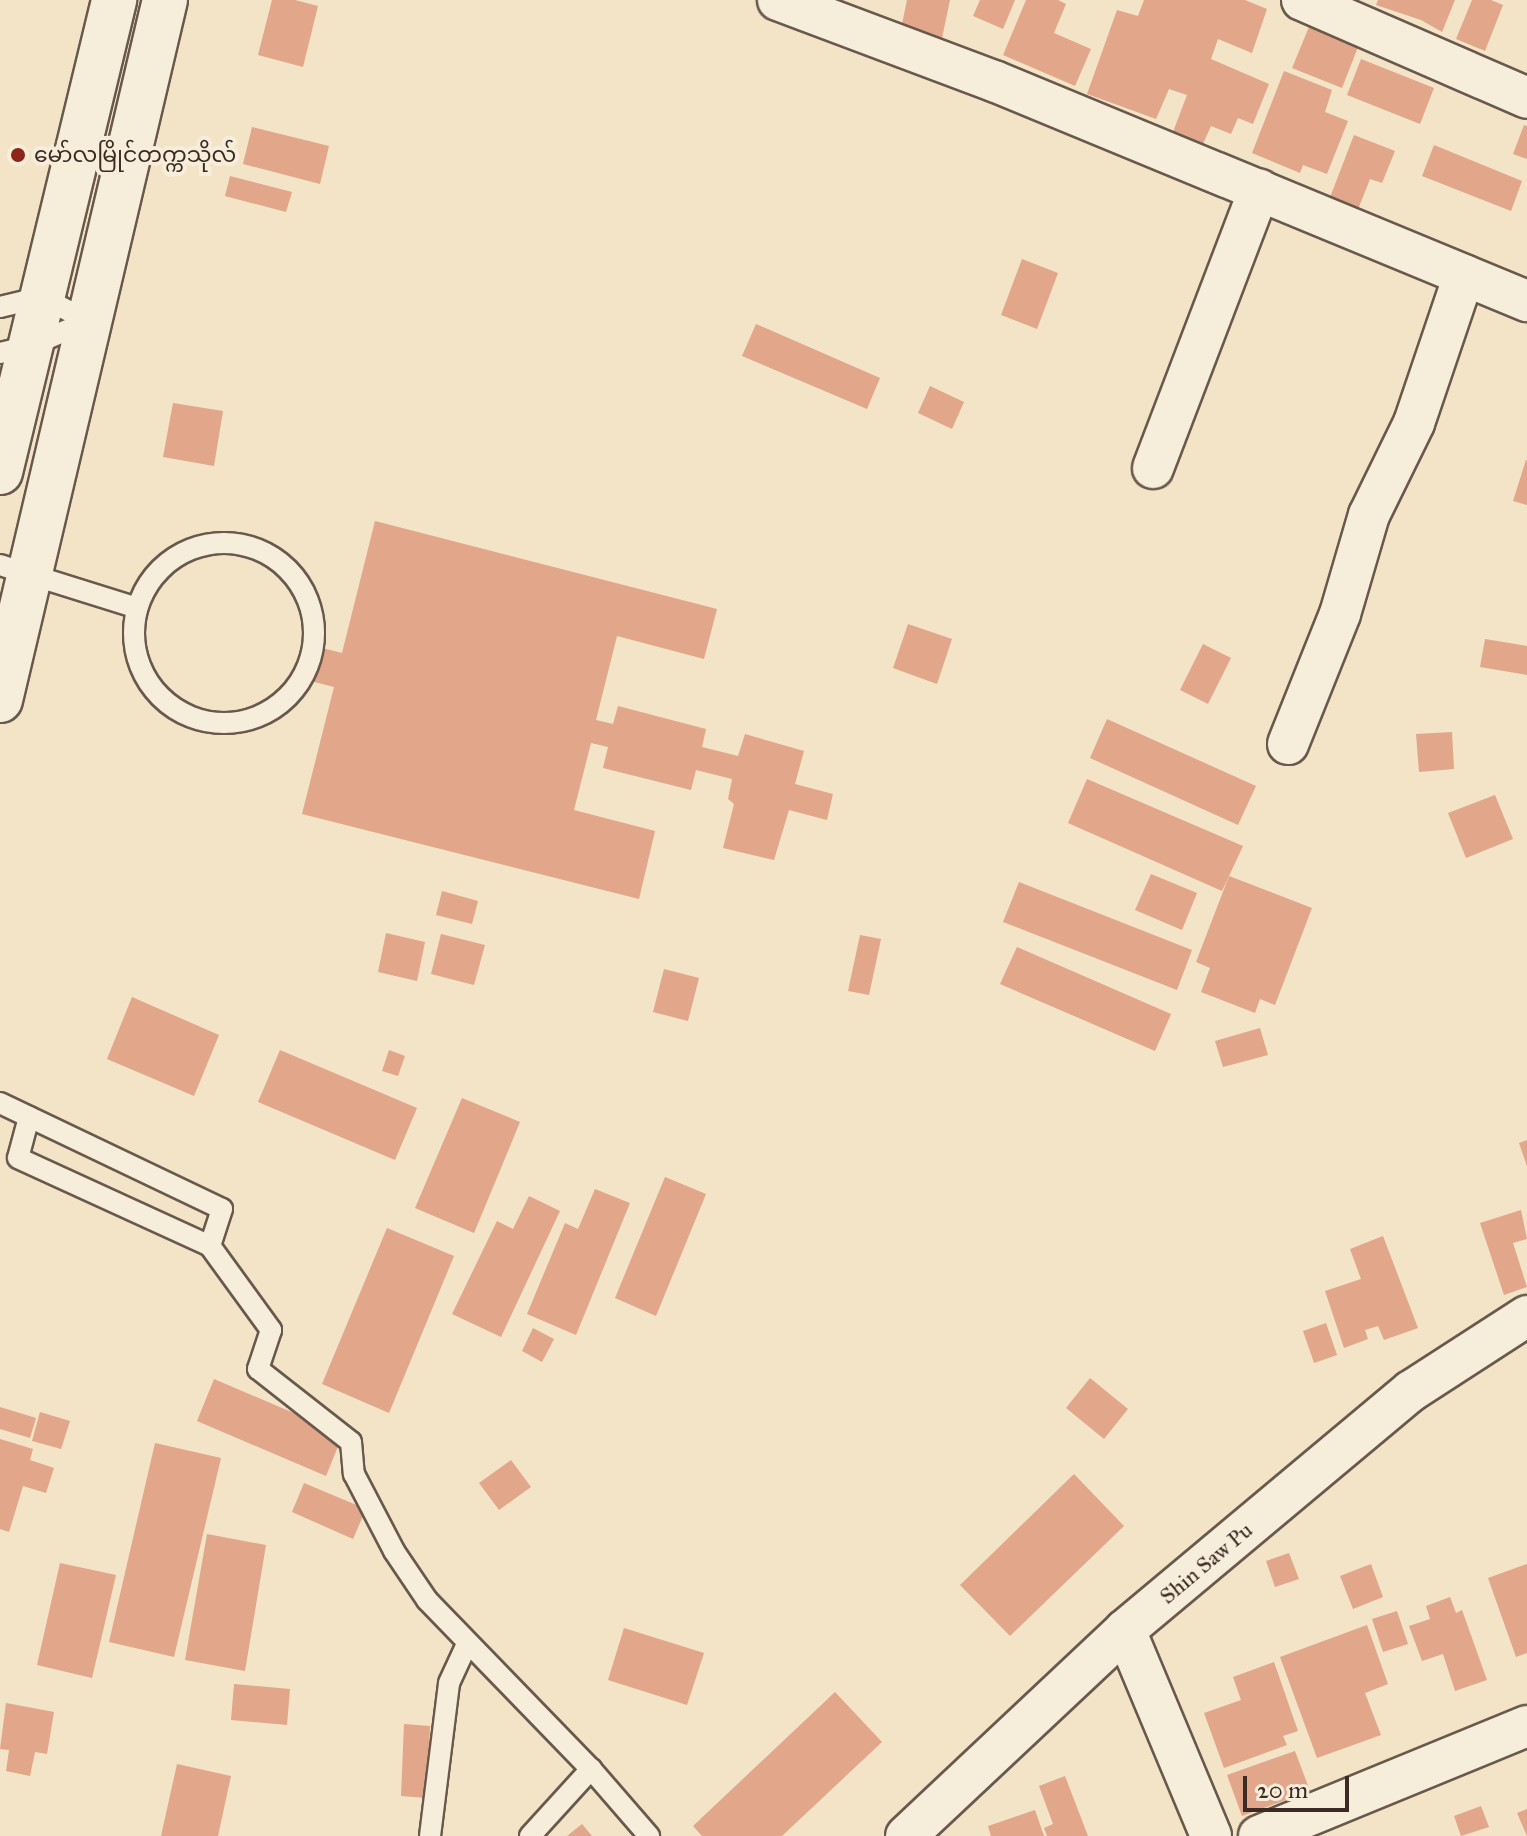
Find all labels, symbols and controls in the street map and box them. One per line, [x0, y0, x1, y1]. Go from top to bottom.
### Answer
place label: မော်လမြိုင်တက္ကသိုလ် [34, 142, 236, 168]
marker: မော်လမြိုင်တက္ကသိုလ် [9, 146, 27, 164]
street label: Shin Saw Pu [1154, 1517, 1258, 1609]
scale bar [1247, 1760, 1353, 1810]
text: 20 m [1257, 1775, 1308, 1805]

